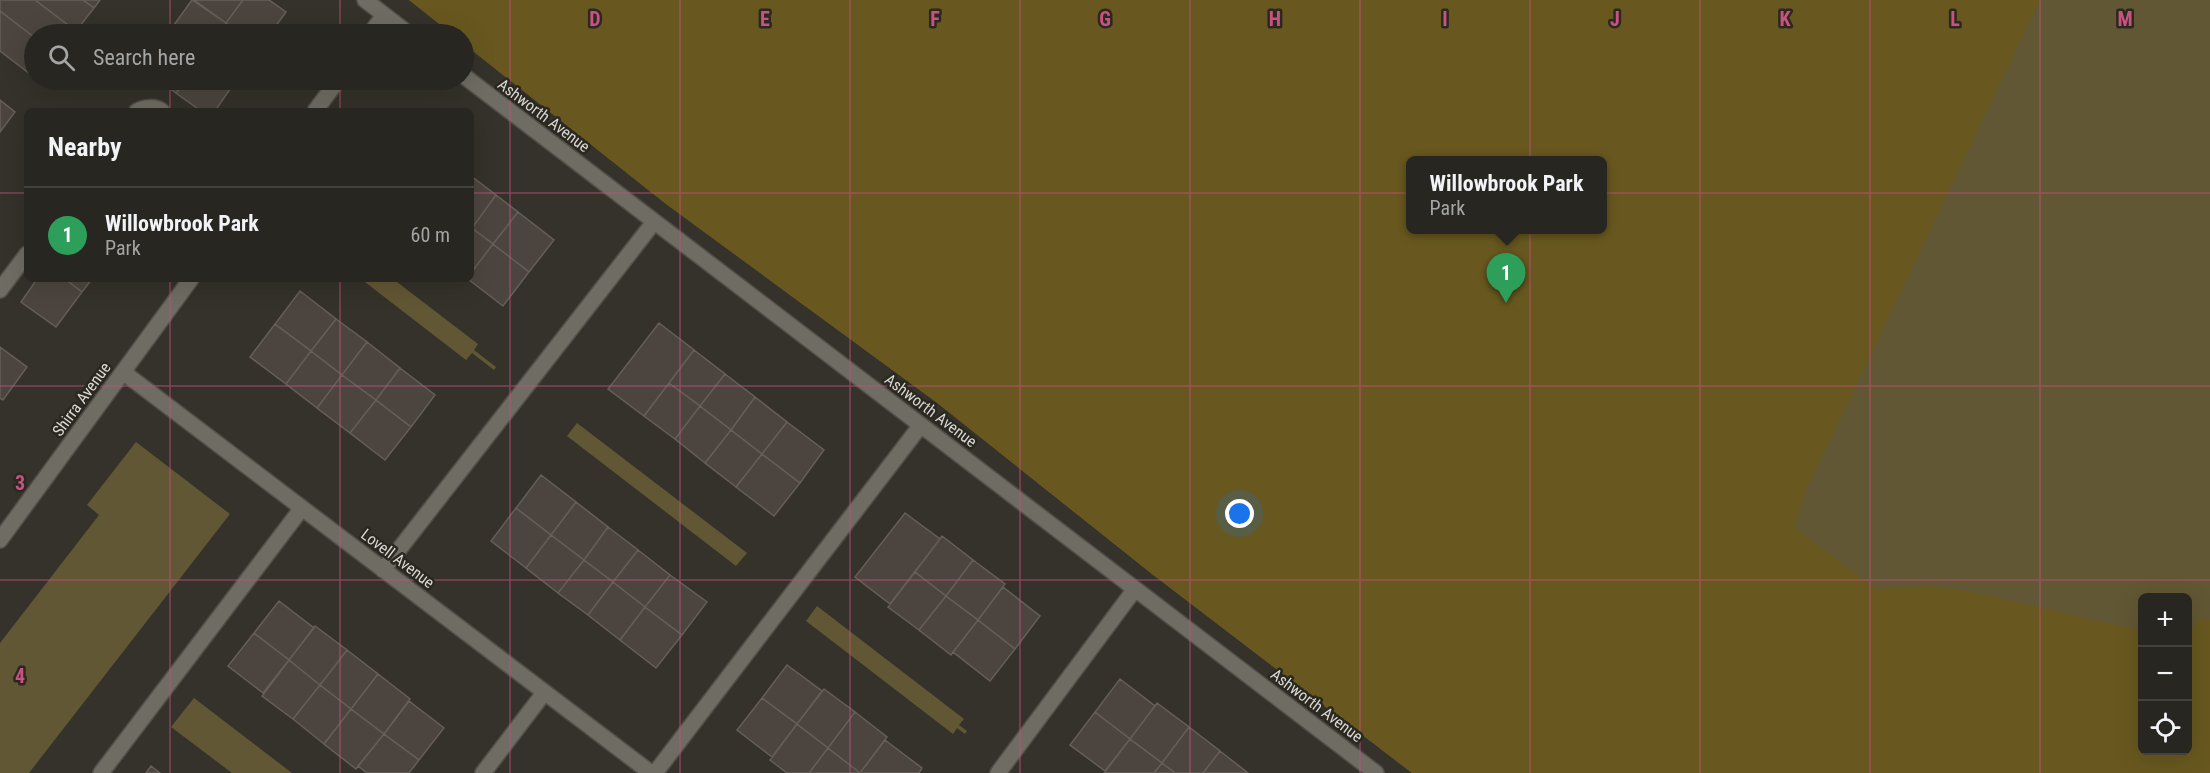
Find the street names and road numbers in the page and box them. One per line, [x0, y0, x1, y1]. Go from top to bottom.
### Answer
street label: Ashworth Avenue [494, 75, 593, 156]
street label: Shirra Avenue [48, 359, 115, 440]
street label: Ashworth Avenue [881, 370, 980, 451]
street label: Lovell Avenue [357, 525, 438, 592]
street label: Ashworth Avenue [1267, 665, 1366, 746]

